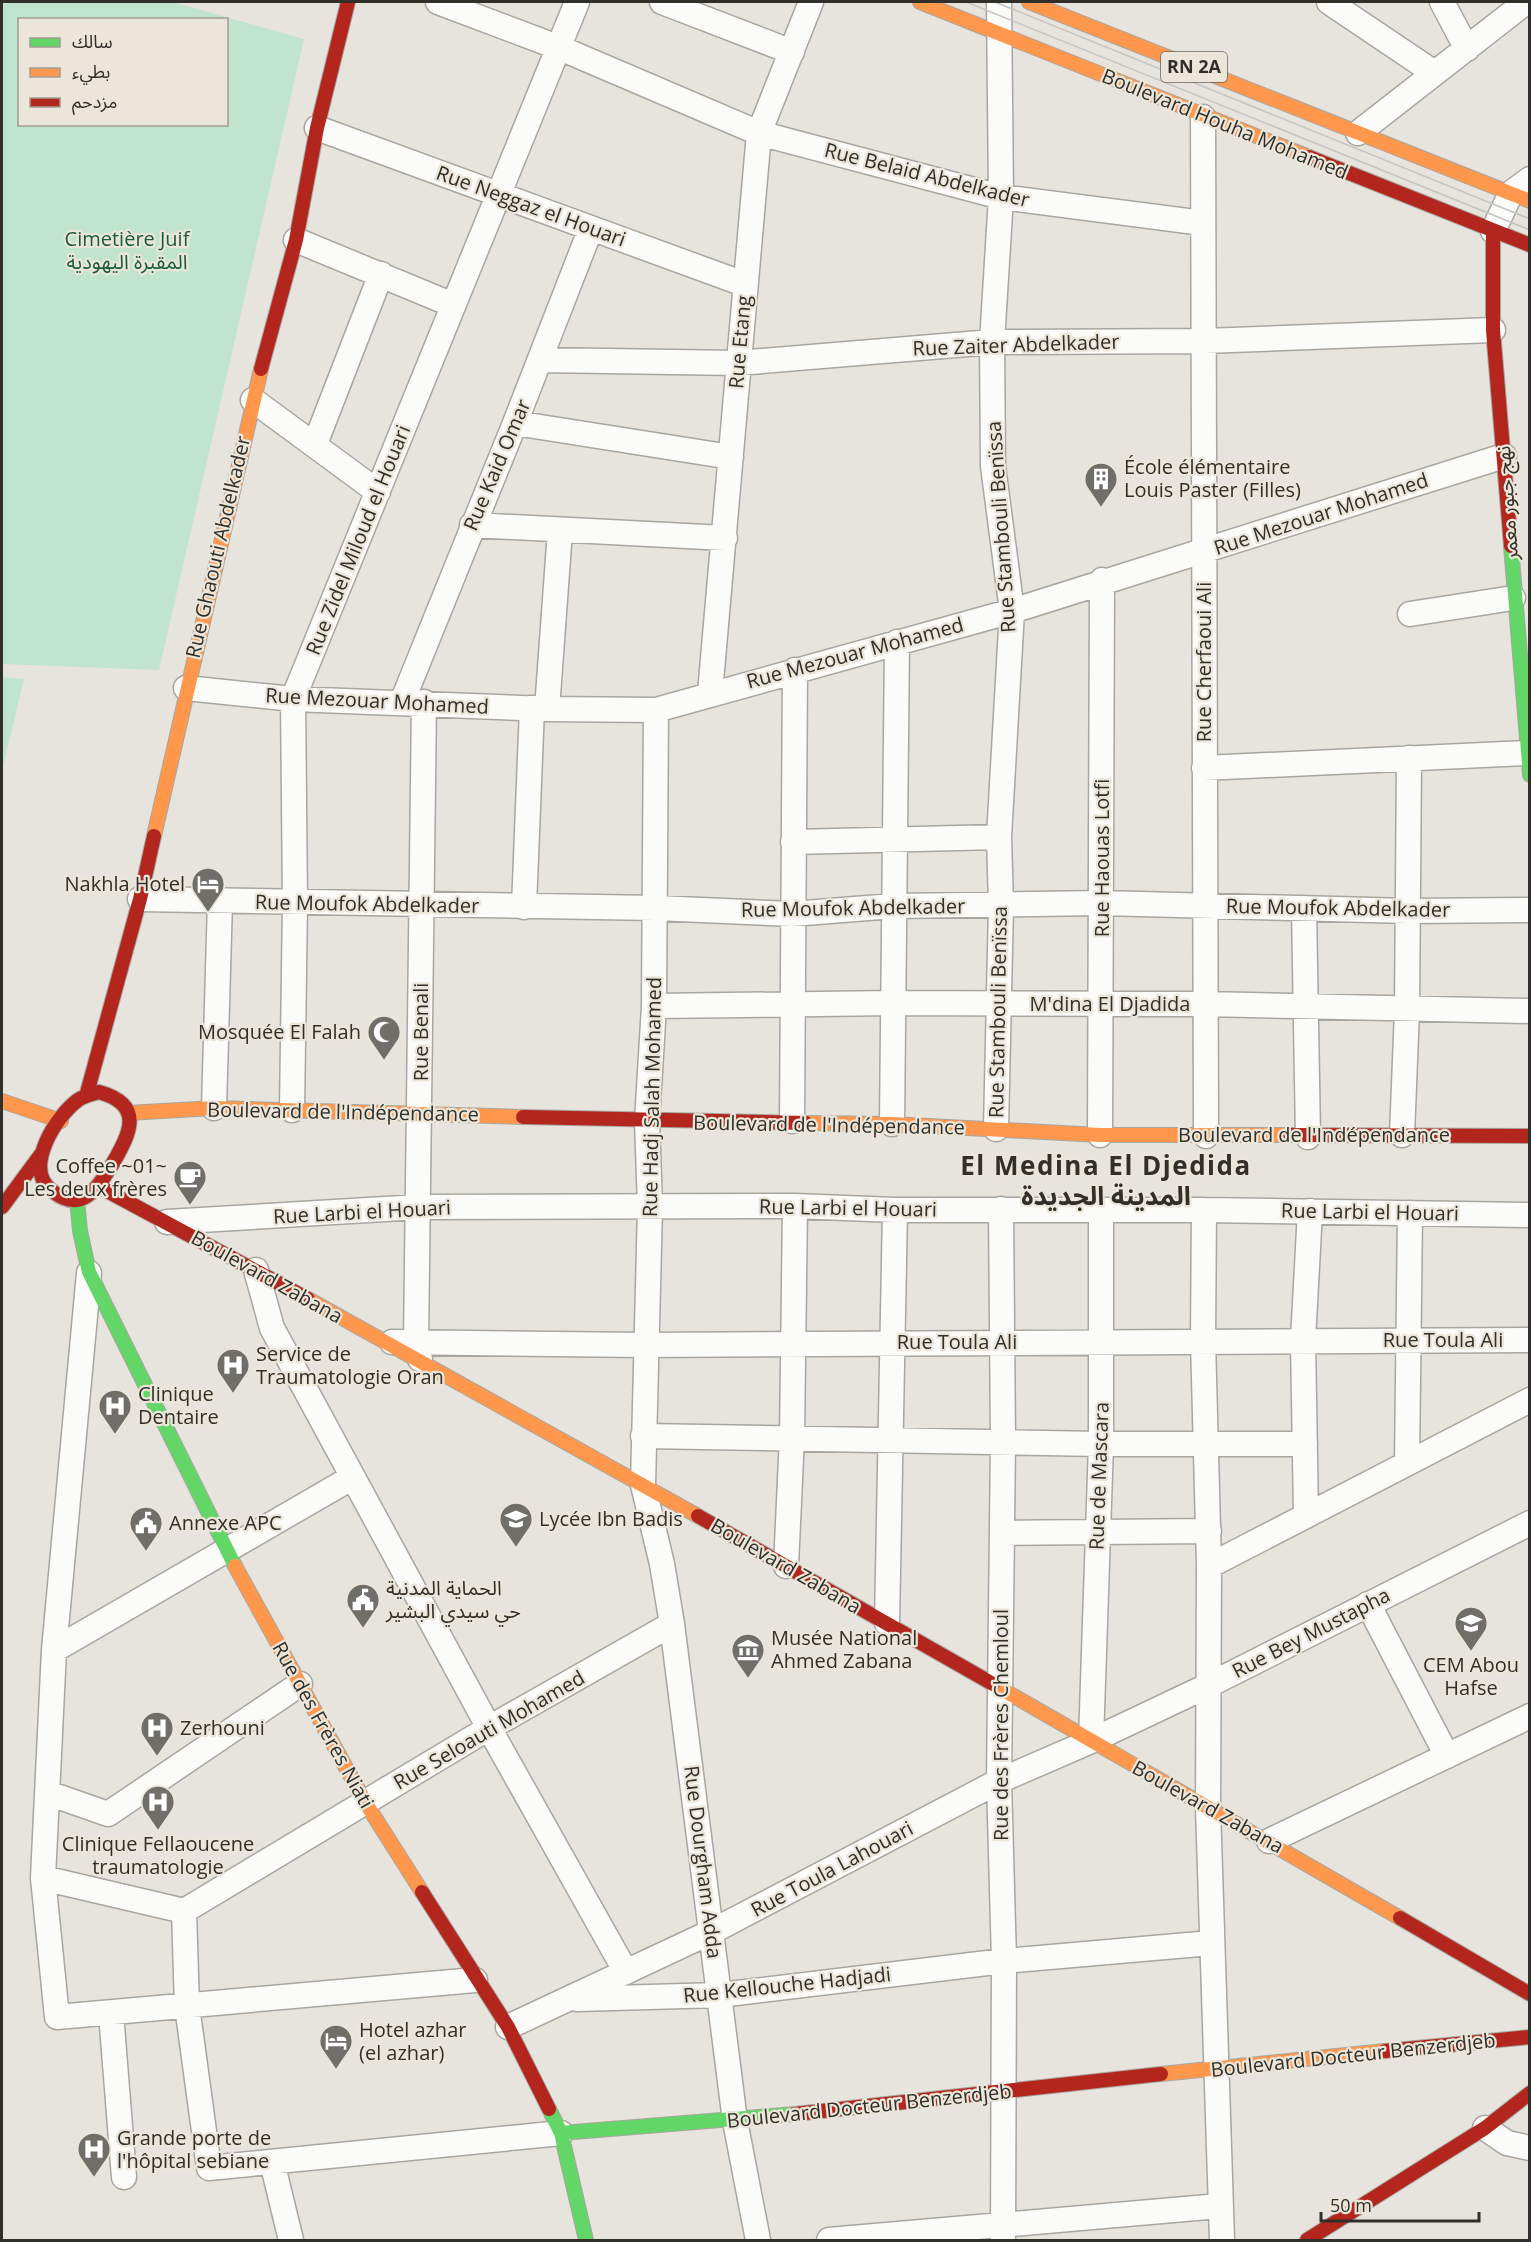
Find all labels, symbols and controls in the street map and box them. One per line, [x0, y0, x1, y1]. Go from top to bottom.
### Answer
legend [18, 18, 228, 126]
text: سالك [72, 29, 113, 53]
road number: RN 2A [1161, 52, 1227, 82]
text: بطيء [72, 59, 110, 85]
street label: Boulevard Houha Mohamed [1098, 62, 1352, 185]
text: مزدحم [72, 89, 117, 115]
street label: Rue Belaid Abdelkader [822, 136, 1033, 213]
street label: Rue Neggaz el Houari [433, 159, 630, 252]
park label: Cimetière Juif المقبرة اليهودية [65, 225, 191, 275]
street label: Rue Etang [722, 294, 757, 390]
street label: Rue Zaiter Abdelkader [912, 327, 1120, 362]
street label: Rue Kaid Omar [457, 395, 536, 535]
street label: Rue Stambouli Benïssa [980, 420, 1021, 634]
street label: Rue Zidel Miloud el Houari [299, 421, 416, 659]
street label: Rue Ghaouti Abdelkader [179, 433, 256, 661]
street label: نهج جبور معمر [1489, 445, 1526, 562]
place label: École élémentaire Louis Paster (Filles) [1124, 453, 1301, 503]
building icon: École élémentaire Louis Paster (Filles) [1083, 461, 1119, 508]
street label: Rue Mezouar Mohamed [1210, 466, 1431, 561]
street label: Rue Cherfaoui Ali [1190, 582, 1217, 742]
street label: Rue Mezouar Mohamed [743, 611, 966, 695]
street label: Rue Mezouar Mohamed [265, 681, 489, 720]
street label: Rue Haouas Lotfi [1088, 779, 1115, 937]
hotel icon: Nakhla Hotel [190, 866, 226, 913]
place label: Nakhla Hotel [65, 870, 185, 897]
street label: Rue Moufok Abdelkader [255, 888, 479, 919]
street label: Rue Moufok Abdelkader [741, 892, 965, 923]
street label: Rue Moufok Abdelkader [1226, 892, 1450, 923]
street label: Rue Stambouli Benïssa [982, 906, 1013, 1118]
street label: Rue Hadj Salah Mohamed [636, 977, 667, 1217]
street label: Rue Benali [407, 983, 434, 1081]
street label: M'dina El Djadida [1030, 990, 1190, 1017]
mosque icon: Mosquée El Falah [366, 1014, 402, 1061]
place label: Mosquée El Falah [198, 1018, 361, 1045]
street label: Boulevard de l'Indépendance [207, 1096, 479, 1127]
street label: Boulevard de l'Indépendance [693, 1109, 965, 1140]
street label: Boulevard de l'Indépendance [1178, 1121, 1450, 1148]
district label: El Medina El Djedida المدينة الجديدة [960, 1147, 1252, 1213]
place label: Coffee ~01~ Les deux frères [24, 1152, 167, 1202]
cafe icon: Coffee ~01~ Les deux frères [172, 1159, 208, 1206]
street label: Rue Larbi el Houari [759, 1192, 937, 1223]
street label: Rue Larbi el Houari [272, 1193, 452, 1230]
street label: Rue Larbi el Houari [1281, 1196, 1459, 1227]
street label: Boulevard Zabana [187, 1224, 348, 1329]
street label: Rue Toula Ali [1383, 1326, 1503, 1353]
street label: Rue Toula Ali [897, 1328, 1017, 1355]
place label: Service de Traumatologie Oran [256, 1340, 444, 1390]
hospital icon: Service de Traumatologie Oran [215, 1347, 251, 1394]
place label: Clinique Dentaire [138, 1380, 219, 1430]
hospital icon: Clinique Dentaire [97, 1388, 133, 1435]
street label: Rue de Mascara [1082, 1401, 1115, 1551]
school or university icon: Lycée Ibn Badis [498, 1501, 534, 1548]
public building icon: Annexe APC [128, 1505, 164, 1552]
place label: Lycée Ibn Badis [539, 1505, 683, 1532]
place label: Annexe APC [169, 1509, 282, 1536]
street label: Boulevard Zabana [706, 1512, 866, 1620]
place label: الحماية المدنية حي سيدي البشير [385, 1574, 521, 1627]
street label: Rue Bey Mustapha [1227, 1581, 1394, 1684]
public building icon: الحماية المدنية حي سيدي البشير [345, 1582, 381, 1629]
school or university icon: CEM Abou Hafse [1453, 1605, 1489, 1652]
street label: Rue des Frères Chemloul [987, 1609, 1014, 1841]
place label: Musée National Ahmed Zabana [771, 1624, 917, 1674]
museum icon: Musée National Ahmed Zabana [730, 1632, 766, 1679]
street label: Rue des Frères Niati [266, 1637, 380, 1813]
place label: CEM Abou Hafse [1423, 1651, 1519, 1701]
street label: Rue Seloauti Mohamed [388, 1664, 589, 1795]
hospital icon: Zerhouni [139, 1710, 175, 1757]
place label: Zerhouni [180, 1714, 265, 1741]
street label: Boulevard Zabana [1128, 1754, 1289, 1859]
street label: Rue Dourgham Adda [678, 1764, 729, 1960]
hospital icon: Clinique Fellaoucene traumatologie [140, 1784, 176, 1831]
street label: Rue Toula Lahouari [746, 1814, 918, 1923]
place label: Clinique Fellaoucene traumatologie [62, 1830, 254, 1880]
street label: Rue Kellouche Hadjadi [682, 1960, 892, 2009]
place label: Hotel azhar (el azhar) [359, 2016, 466, 2066]
hotel icon: Hotel azhar (el azhar) [318, 2023, 354, 2070]
street label: Boulevard Docteur Benzerdjeb [1209, 2026, 1497, 2083]
street label: Boulevard Docteur Benzerdjeb [725, 2077, 1013, 2134]
place label: Grande porte de l'hôpital sebiane [117, 2124, 271, 2174]
hospital icon: Grande porte de l'hôpital sebiane [76, 2131, 112, 2178]
scale bar [1321, 2185, 1478, 2223]
text: 50 m [1330, 2193, 1372, 2217]

